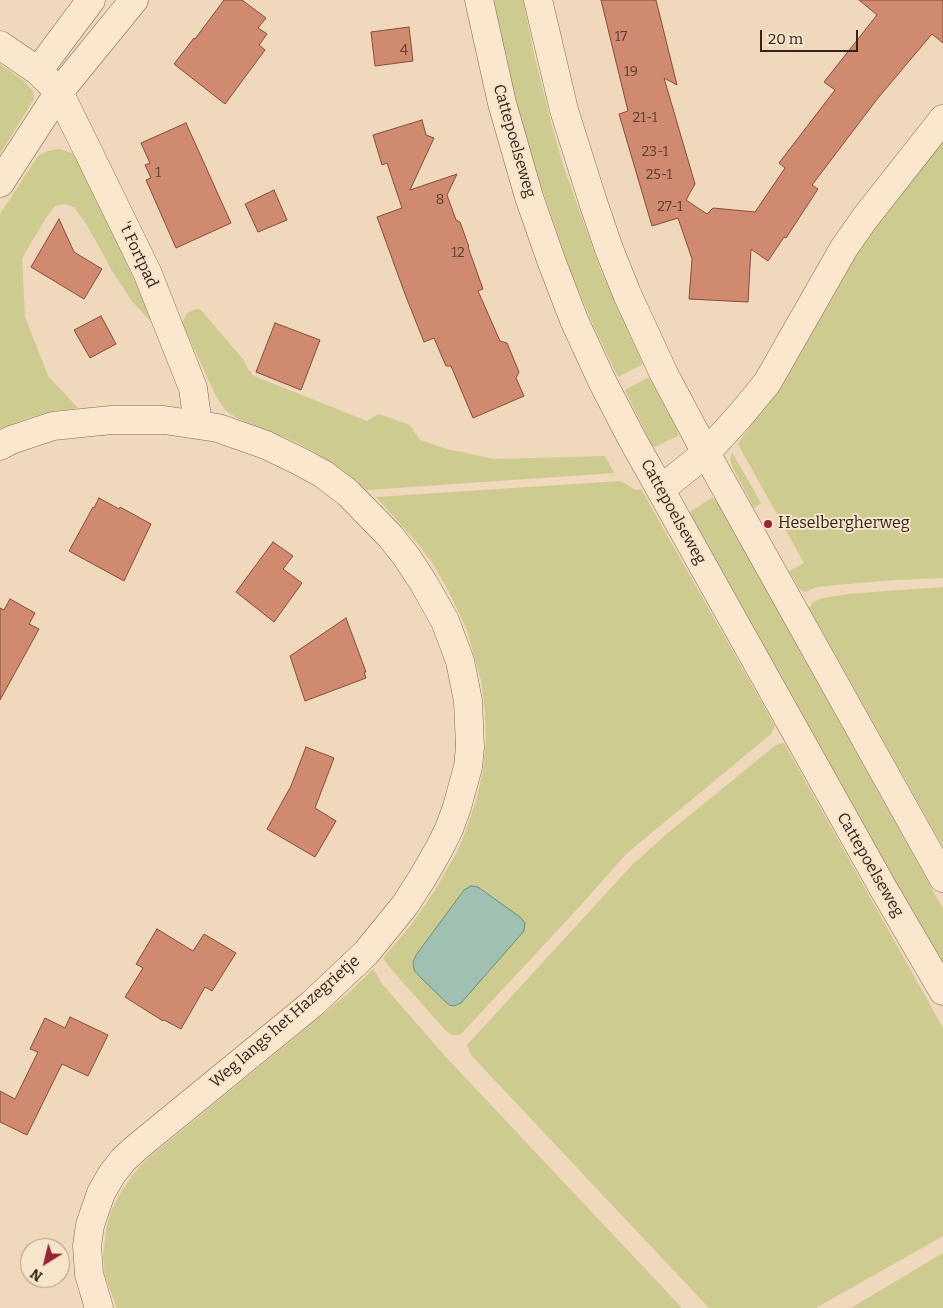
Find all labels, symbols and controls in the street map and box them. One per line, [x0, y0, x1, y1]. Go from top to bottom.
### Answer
scale bar [763, 20, 860, 52]
house number: 17 [615, 29, 627, 45]
text: 20 m [768, 30, 803, 48]
house number: 4 [400, 43, 408, 59]
house number: 19 [624, 64, 638, 80]
street label: Cattepoelseweg [489, 82, 539, 200]
house number: 21-1 [633, 110, 657, 126]
house number: 23-1 [641, 144, 669, 160]
house number: 1 [155, 165, 161, 181]
house number: 25-1 [646, 167, 672, 183]
house number: 8 [436, 192, 444, 208]
house number: 27-1 [657, 199, 683, 215]
street label: 't Fortpad [114, 219, 162, 291]
house number: 12 [451, 245, 465, 261]
street label: Cattepoelseweg [636, 456, 710, 568]
place label: Heselbergherweg [778, 514, 910, 534]
marker: Heselbergherweg [762, 518, 774, 530]
street label: Cattepoelseweg [832, 809, 908, 921]
street label: Weg langs het Hazegrietje [206, 952, 364, 1092]
north arrow [20, 1238, 70, 1288]
text: N [27, 1265, 46, 1285]

